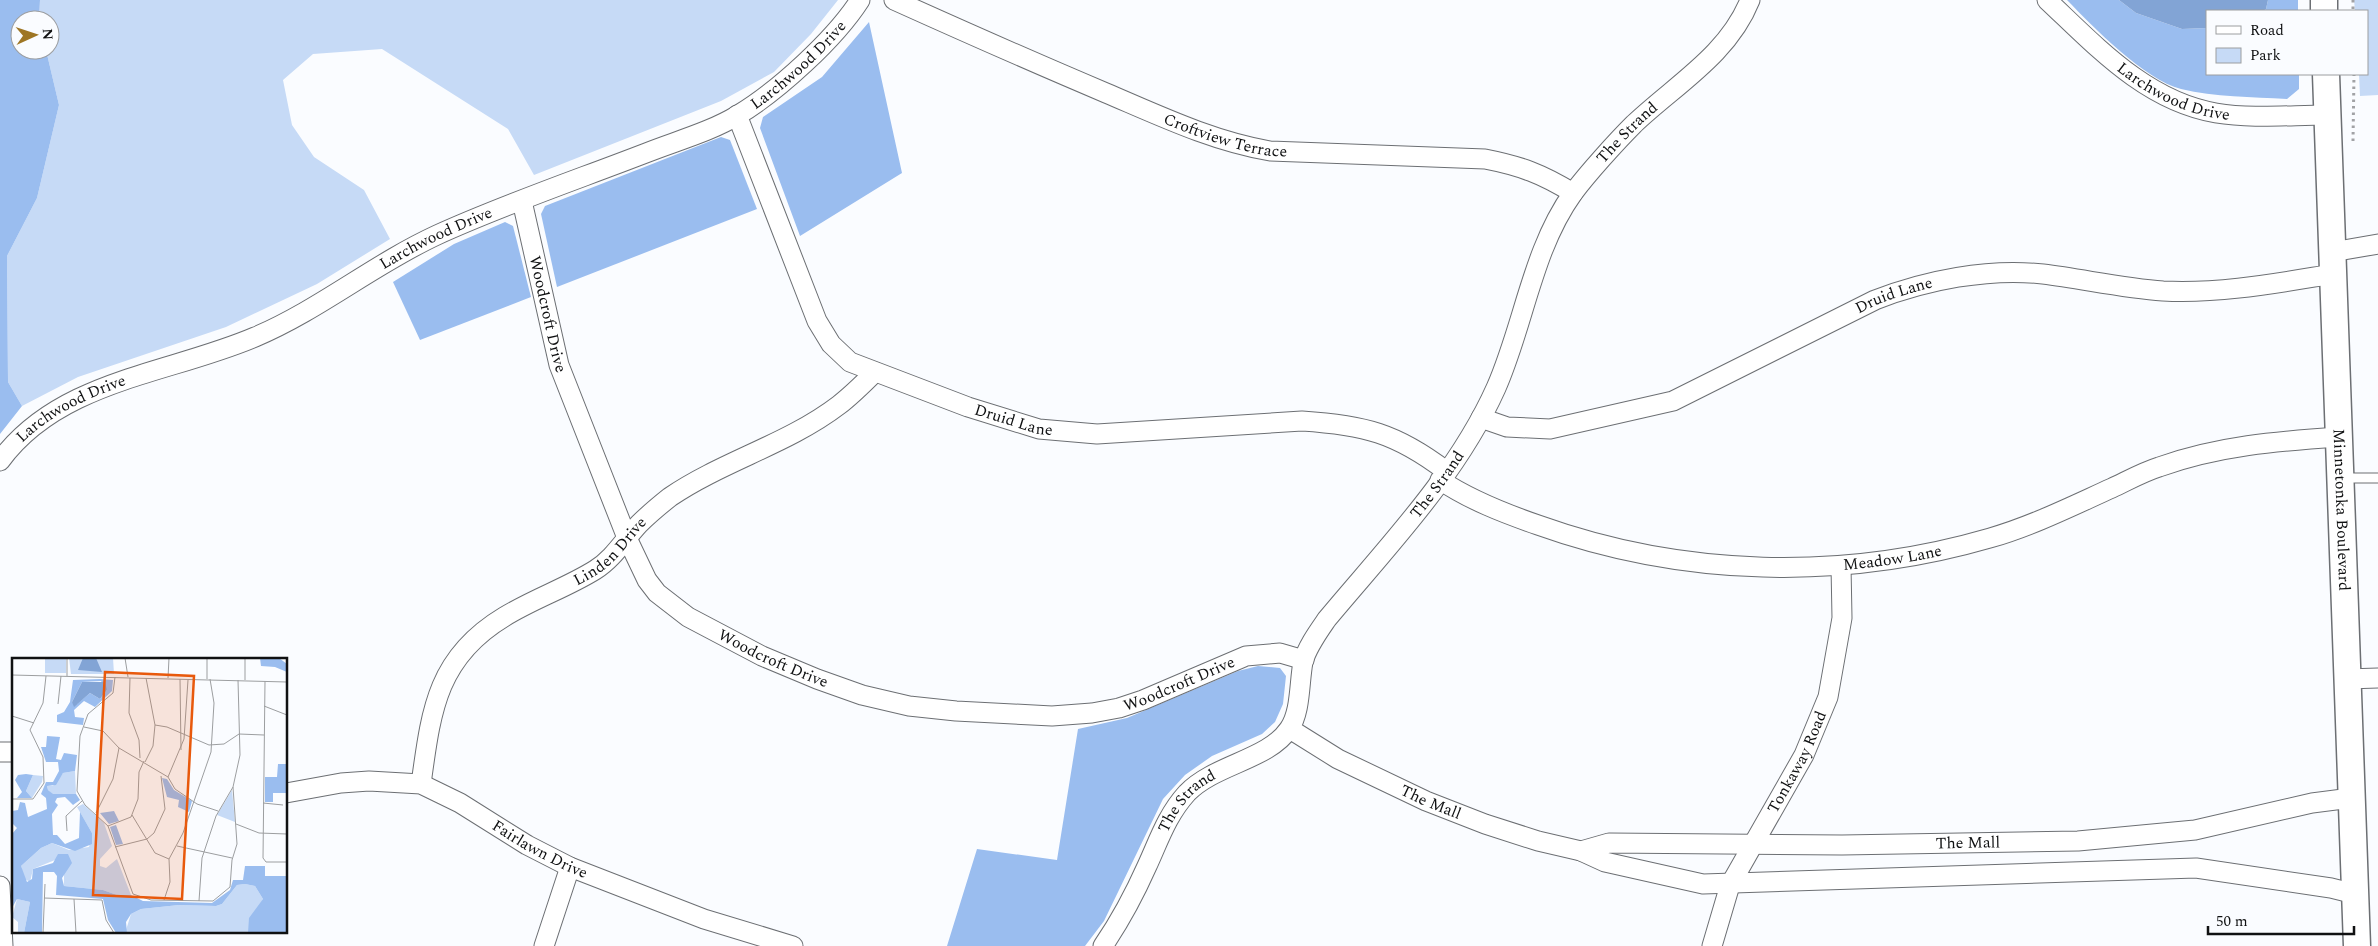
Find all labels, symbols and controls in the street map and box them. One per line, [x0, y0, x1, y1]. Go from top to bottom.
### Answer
north arrow [10, 10, 60, 60]
legend [2206, 10, 2368, 75]
street label: Larchwood Drive [745, 15, 852, 116]
text: Road [2250, 19, 2284, 42]
text: N [37, 28, 58, 41]
text: Park [2250, 44, 2281, 67]
street label: Larchwood Drive [2112, 56, 2231, 127]
street label: The Strand [1591, 96, 1663, 169]
street label: Croftview Terrace [1160, 107, 1288, 164]
street label: Larchwood Drive [375, 201, 496, 276]
street label: Woodcroft Drive [523, 254, 573, 376]
street label: Druid Lane [1851, 271, 1935, 320]
street label: Larchwood Drive [10, 369, 129, 448]
street label: Druid Lane [971, 398, 1054, 442]
street label: Minnetonka Boulevard [2327, 428, 2356, 591]
street label: The Strand [1404, 446, 1470, 524]
street label: Linden Drive [569, 511, 652, 592]
street label: Meadow Lane [1842, 539, 1944, 577]
street label: Woodcroft Drive [714, 623, 831, 694]
street label: Woodcroft Drive [1120, 650, 1239, 718]
inset map [12, 658, 288, 934]
street label: Tonkaway Road [1761, 707, 1833, 818]
street label: The Strand [1152, 763, 1220, 837]
street label: The Mall [1396, 778, 1465, 826]
street label: Fairlawn Drive [487, 814, 591, 885]
street label: The Mall [1935, 830, 2000, 855]
scale bar [2208, 904, 2354, 936]
text: 50 m [2216, 910, 2248, 933]

